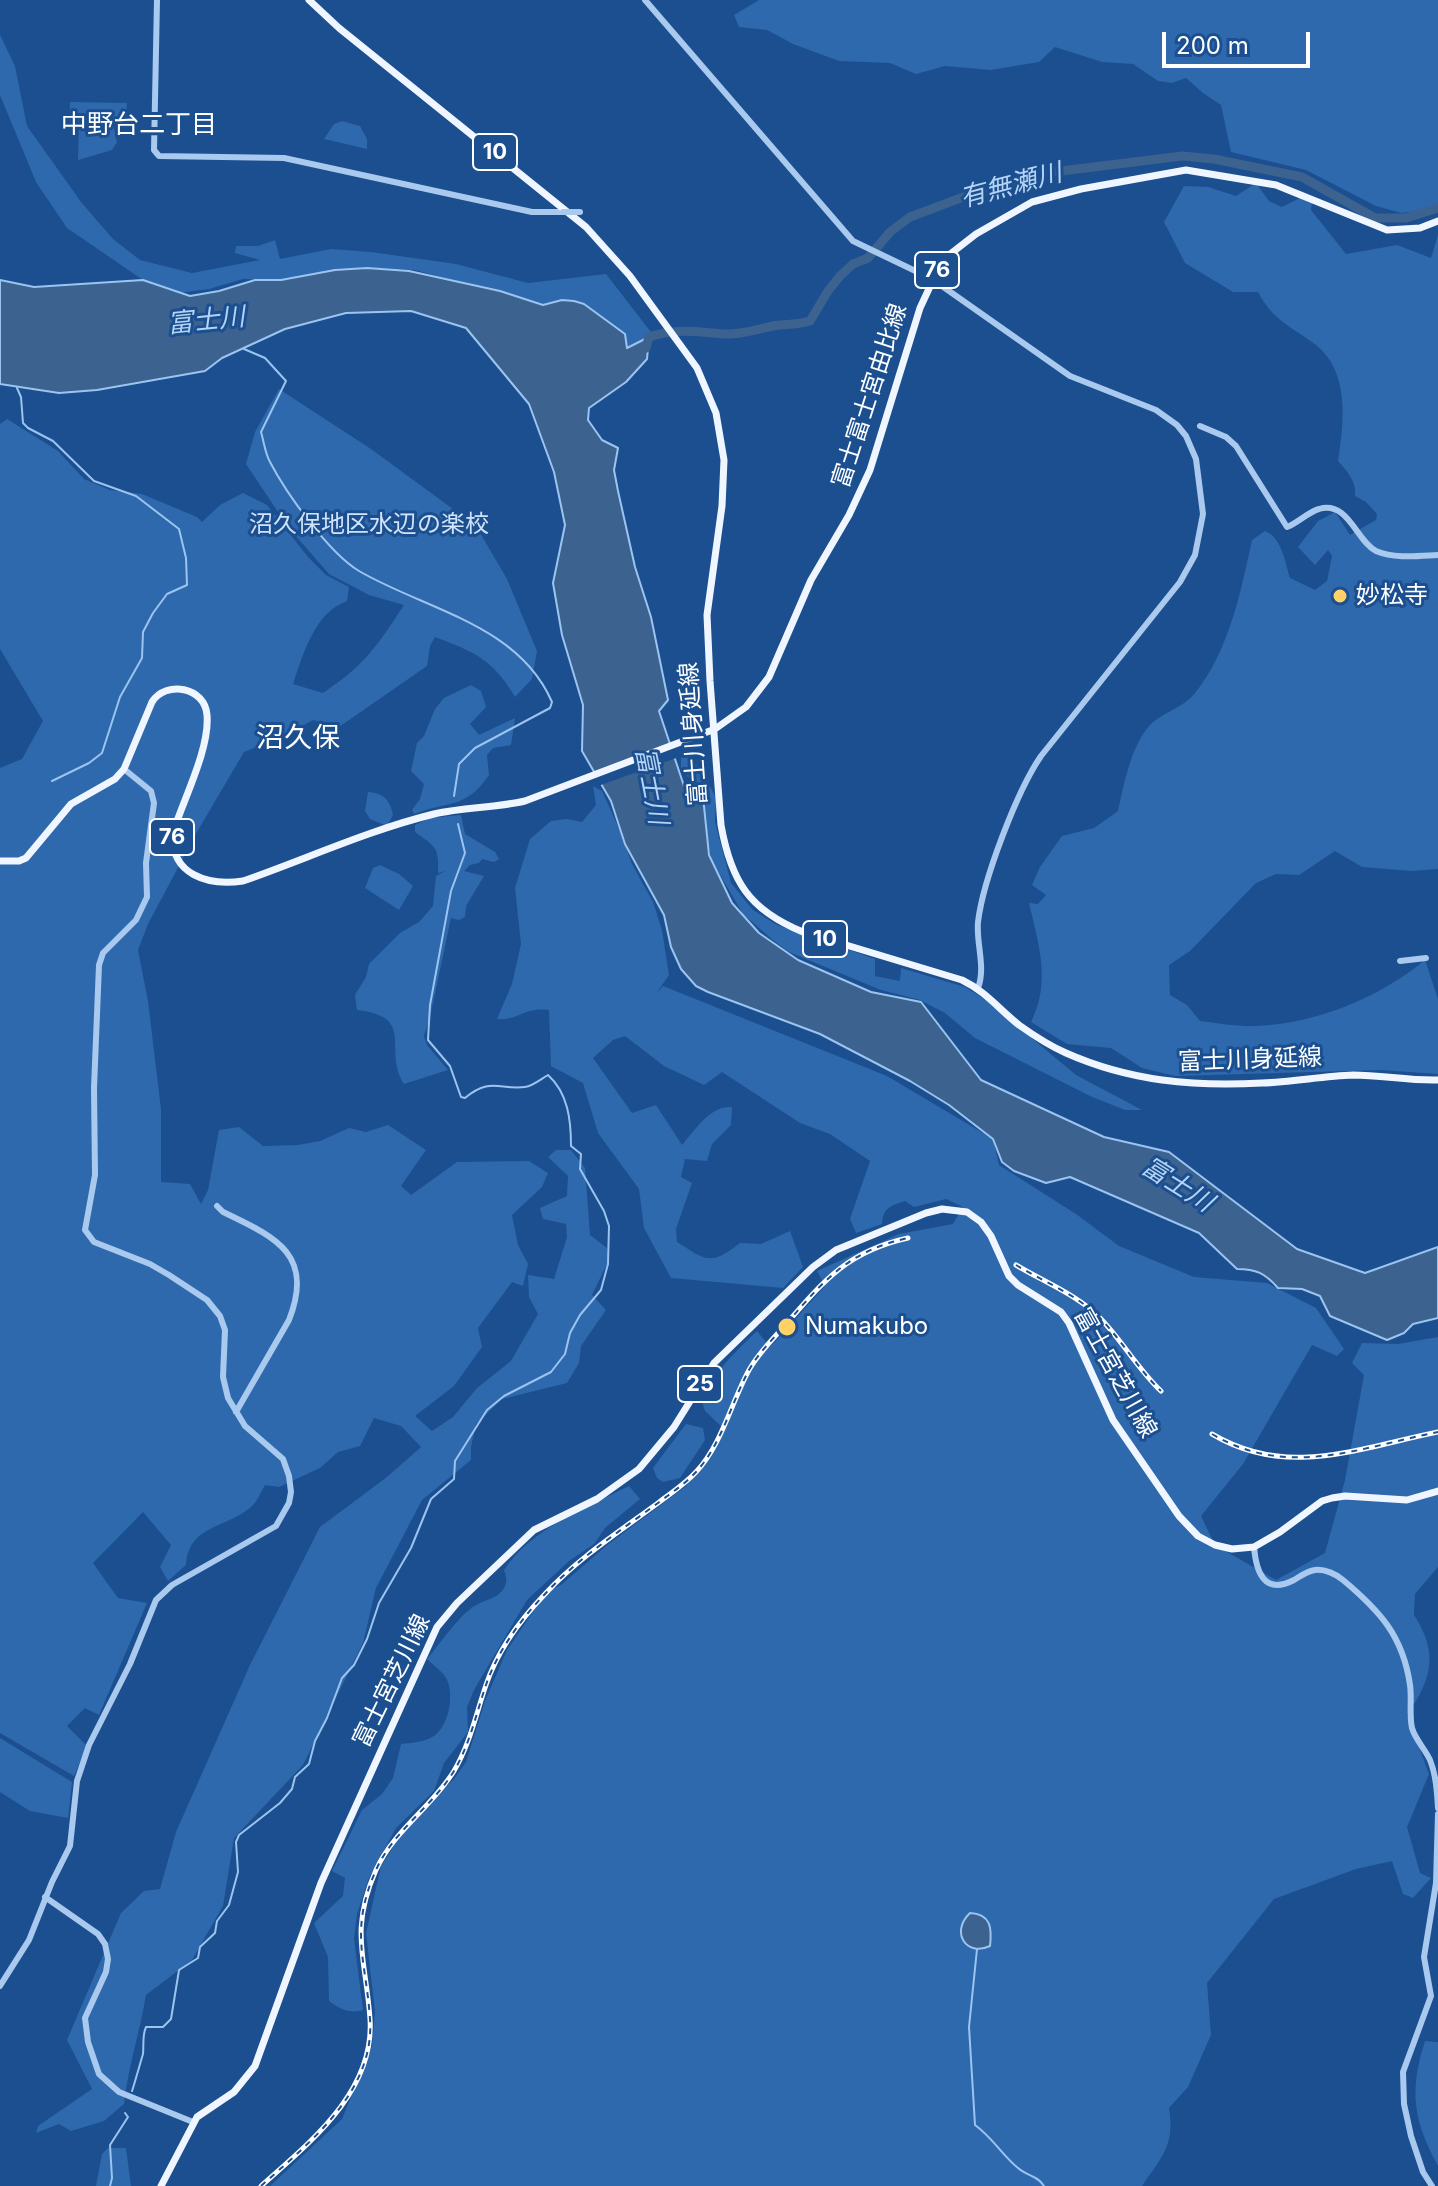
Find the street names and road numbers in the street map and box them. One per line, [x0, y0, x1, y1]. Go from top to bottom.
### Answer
road number: 10 [473, 134, 517, 170]
road number: 76 [915, 252, 959, 288]
street label: 富士富士宮由比線 [827, 300, 913, 492]
street label: 富士川身延線 [675, 661, 713, 807]
road number: 76 [150, 819, 194, 855]
road number: 10 [803, 921, 847, 957]
street label: 富士川身延線 [1178, 1043, 1322, 1077]
street label: 富士宮芝川線 [1067, 1303, 1163, 1443]
road number: 25 [678, 1366, 722, 1402]
street label: 富士宮芝川線 [347, 1610, 437, 1752]

